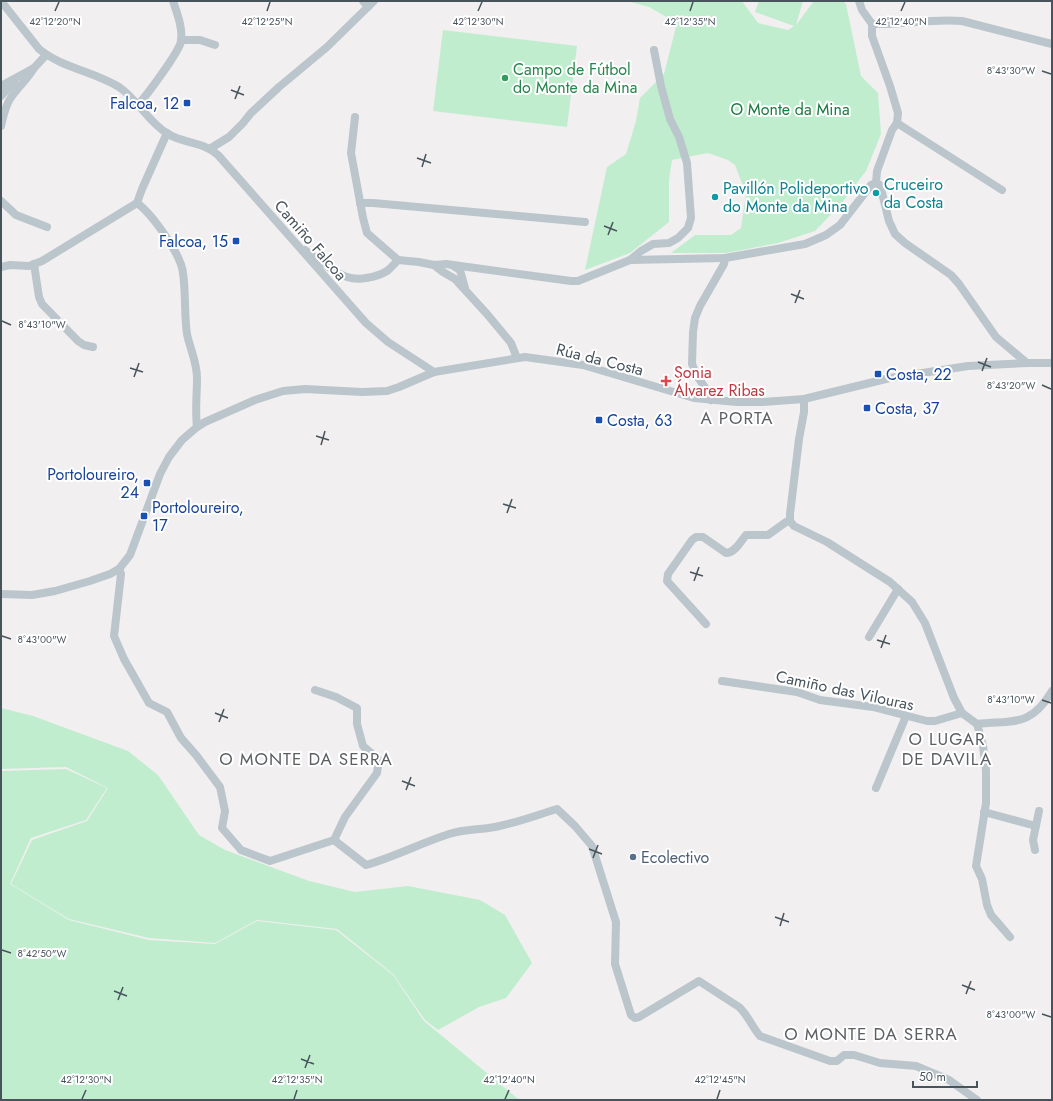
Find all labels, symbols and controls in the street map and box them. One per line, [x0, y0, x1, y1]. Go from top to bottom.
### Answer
text: 42°12'20"N [29, 14, 81, 29]
text: 42°12'25"N [241, 14, 293, 29]
text: 42°12'30"N [452, 14, 504, 29]
text: 42°12'35"N [665, 14, 715, 29]
text: 42°12'40"N [875, 14, 927, 29]
place label: Campo de Fútbol do Monte da Mina [513, 58, 637, 99]
text: 8°43'30"W [987, 63, 1035, 78]
marker: Campo de Fútbol do Monte da Mina [500, 73, 510, 83]
place label: Falcoa, 12 [110, 92, 179, 115]
marker: Falcoa, 12 [182, 98, 192, 108]
park label: O Monte da Mina [730, 98, 850, 121]
place label: Cruceiro da Costa [884, 173, 943, 214]
place label: Pavillón Polideportivo do Monte da Mina [723, 177, 869, 218]
marker: Cruceiro da Costa [871, 188, 881, 198]
marker: Pavillón Polideportivo do Monte da Mina [710, 192, 720, 202]
street label: Camiño Falcoa [269, 195, 352, 286]
place label: Falcoa, 15 [159, 230, 228, 253]
marker: Falcoa, 15 [231, 236, 241, 246]
text: 8°43'10"W [18, 317, 66, 332]
street label: Rúa da Costa [554, 338, 646, 381]
place label: Sonia Álvarez Ribas [674, 361, 765, 402]
place label: Costa, 22 [886, 363, 952, 386]
marker: Costa, 22 [873, 369, 883, 379]
marker: Sonia Álvarez Ribas [661, 376, 671, 386]
text: 8°43'20"W [987, 378, 1035, 393]
place label: Costa, 37 [875, 397, 940, 420]
marker: Costa, 37 [862, 403, 872, 413]
district label: A PORTA [700, 406, 774, 430]
place label: Costa, 63 [607, 409, 673, 432]
marker: Costa, 63 [594, 415, 604, 425]
place label: Portoloureiro, 24 [47, 463, 139, 504]
marker: Portoloureiro, 24 [142, 478, 152, 488]
place label: Portoloureiro, 17 [152, 496, 244, 537]
marker: Portoloureiro, 17 [139, 511, 149, 521]
text: 8°43'00"W [18, 632, 67, 647]
street label: Camiño das Vilouras [774, 665, 916, 716]
text: 8°43'10"W [987, 692, 1035, 707]
district label: O LUGAR DE DAVILA [902, 727, 992, 771]
district label: O MONTE DA SERRA [219, 747, 393, 771]
place label: Ecolectivo [641, 846, 710, 869]
marker: Ecolectivo [628, 852, 638, 862]
text: 8°42'50"W [18, 946, 66, 961]
text: 8°43'00"W [987, 1007, 1036, 1022]
district label: O MONTE DA SERRA [784, 1022, 958, 1046]
scale bar [913, 1063, 977, 1089]
text: 50 m [919, 1068, 946, 1086]
text: 42°12'30"N [60, 1072, 112, 1087]
text: 42°12'35"N [272, 1072, 322, 1087]
text: 42°12'40"N [483, 1072, 535, 1087]
text: 42°12'45"N [694, 1072, 746, 1087]

